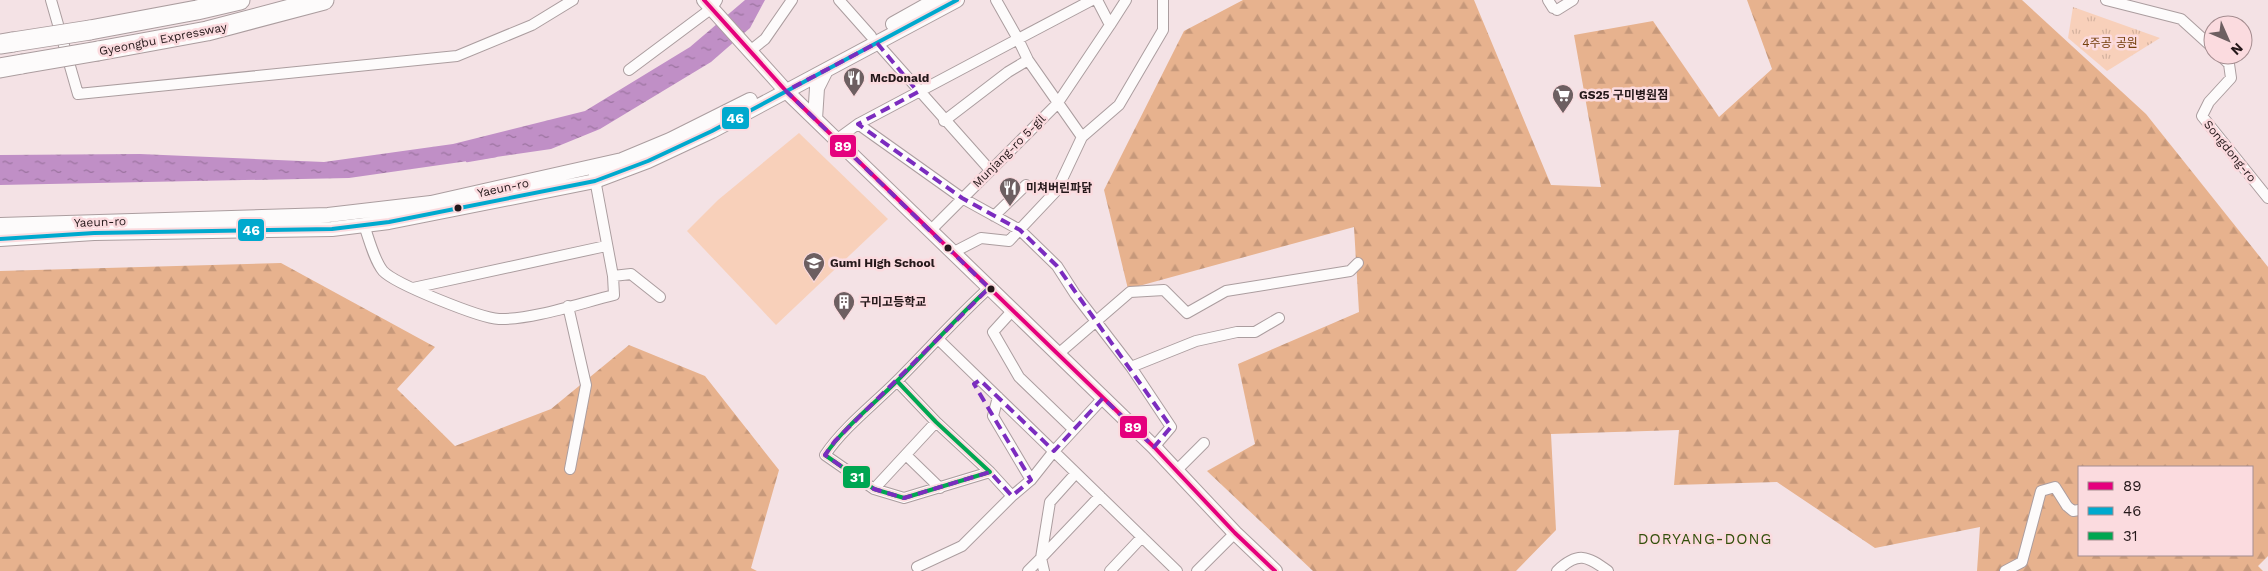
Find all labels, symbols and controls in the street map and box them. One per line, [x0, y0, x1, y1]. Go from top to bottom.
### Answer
north arrow [2203, 15, 2253, 65]
street label: Gyeongbu Expressway [98, 20, 229, 58]
park label: 4주공 공원 [2082, 36, 2138, 50]
text: N [2228, 40, 2247, 59]
restaurant icon: McDonald [842, 66, 866, 97]
place label: McDonald [870, 71, 929, 85]
supermarket icon: GS25 구미병원점 [1551, 83, 1575, 114]
place label: GS25 구미병원점 [1579, 88, 1668, 102]
line badge: 46 [721, 106, 750, 130]
text: 46 [726, 110, 744, 126]
street label: Munjang-ro 5-gil [970, 111, 1049, 190]
street label: Songdong-ro [2201, 117, 2259, 185]
line badge: 89 [829, 134, 857, 158]
text: 89 [834, 138, 852, 154]
street label: Yaeun-ro [476, 176, 530, 200]
restaurant icon: 미쳐버린파닭 [998, 176, 1022, 207]
place label: 미쳐버린파닭 [1026, 181, 1092, 195]
unlabelled marker [453, 203, 463, 213]
street label: Yaeun-ro [74, 214, 126, 230]
line badge: 46 [237, 218, 265, 242]
text: 46 [242, 222, 260, 238]
unlabelled marker [943, 243, 953, 253]
school or university icon: Gumi High School [802, 251, 826, 282]
place label: Gumi High School [830, 256, 935, 270]
unlabelled marker [986, 284, 996, 294]
building icon: 구미고등학교 [832, 290, 856, 321]
place label: 구미고등학교 [860, 295, 926, 309]
line badge: 89 [1119, 415, 1148, 439]
text: 89 [1124, 419, 1142, 435]
line badge: 31 [842, 465, 871, 489]
legend [2078, 466, 2253, 556]
text: 31 [850, 469, 864, 485]
text: 89 [2123, 477, 2142, 495]
text: 46 [2123, 502, 2141, 520]
text: 31 [2123, 527, 2138, 545]
district label: DORYANG-DONG [1638, 530, 1772, 548]

